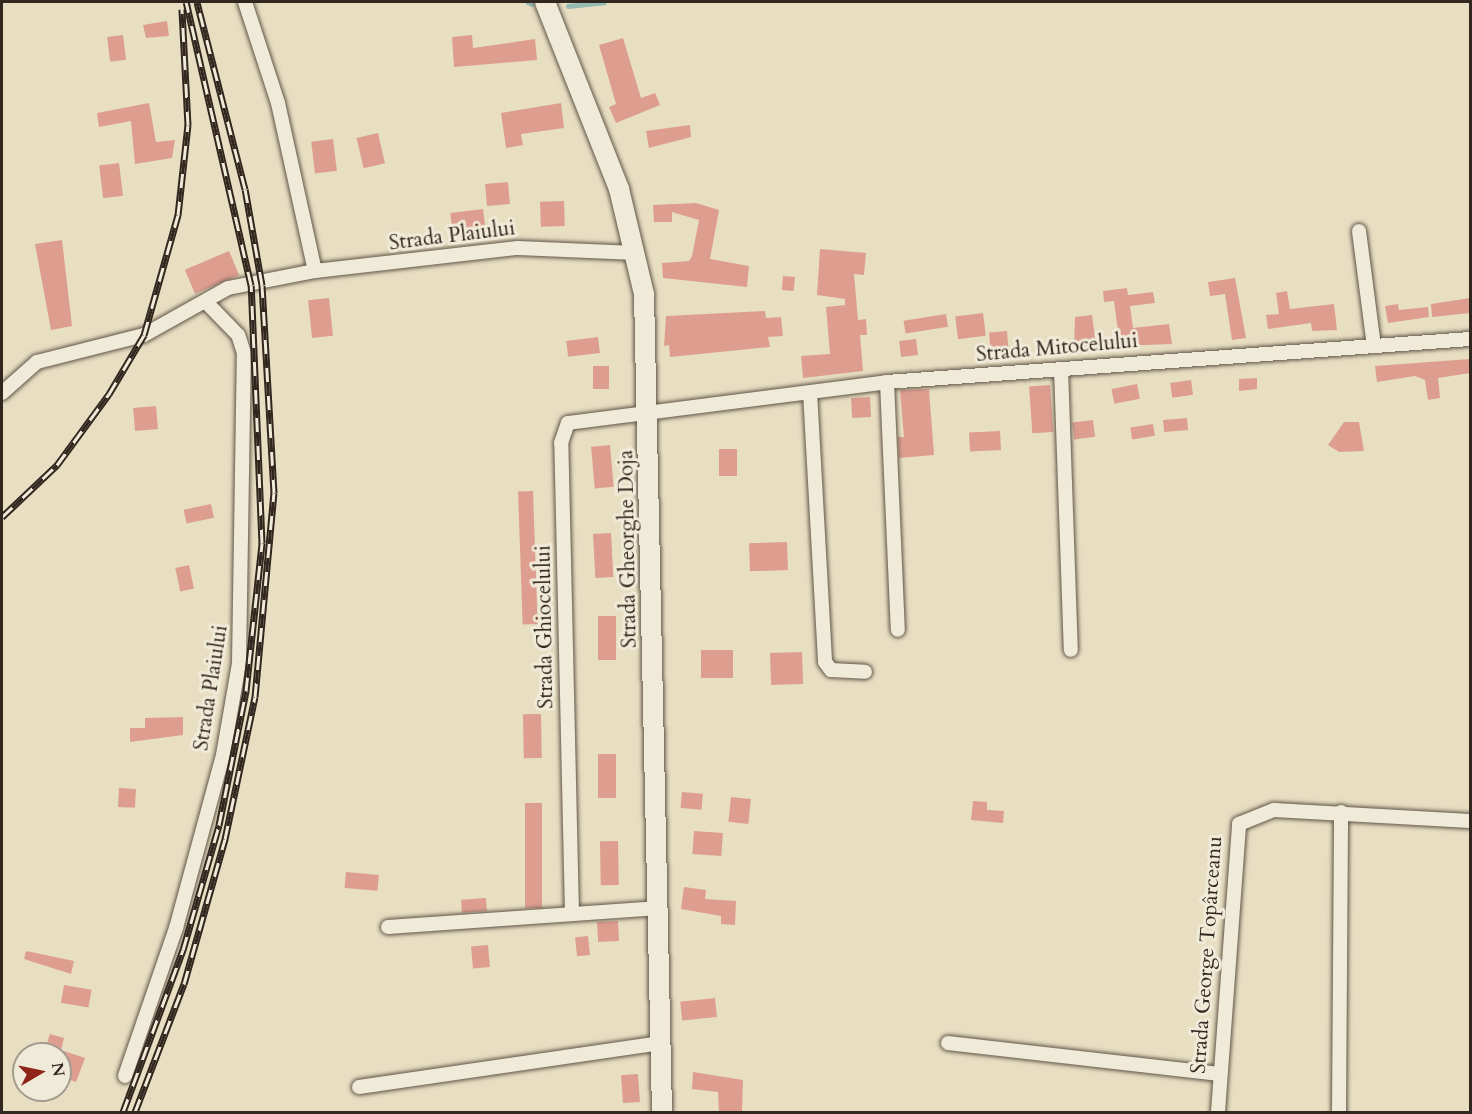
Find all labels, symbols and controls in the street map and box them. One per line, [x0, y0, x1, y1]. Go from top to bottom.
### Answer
street label: Strada Plaiului [388, 216, 516, 256]
street label: Strada Mitocelului [975, 328, 1139, 368]
street label: Strada Gheorghe Doja [614, 450, 642, 648]
street label: Strada Ghiocelului [531, 545, 559, 709]
street label: Strada Plaiului [189, 623, 233, 753]
street label: Strada George Topârceanu [1186, 835, 1228, 1075]
north arrow [12, 1042, 72, 1102]
text: N [46, 1061, 70, 1078]

